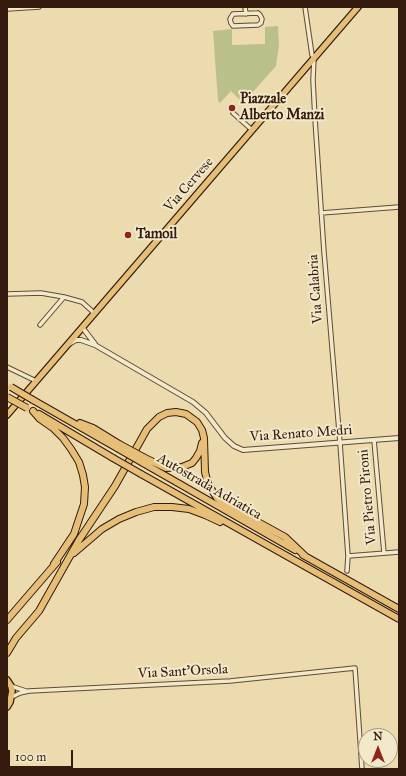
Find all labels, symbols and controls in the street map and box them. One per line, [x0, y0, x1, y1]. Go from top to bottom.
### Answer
place label: Piazzale Alberto Manzi [240, 92, 324, 124]
marker: Piazzale Alberto Manzi [227, 103, 237, 113]
street label: Via Cervese [161, 154, 217, 216]
place label: Tamoil [136, 227, 177, 243]
marker: Tamoil [123, 230, 133, 240]
street label: Via Calabria [305, 254, 327, 324]
street label: Via Renato Medri [249, 422, 353, 446]
street label: Via Pietro Pironi [355, 448, 381, 546]
street label: Autostrada Adriatica [154, 450, 264, 524]
street label: Via Sant'Orsola [137, 661, 229, 683]
north arrow [358, 728, 398, 768]
text: N [373, 730, 383, 743]
scale bar [10, 742, 75, 768]
text: 100 m [15, 750, 46, 764]

